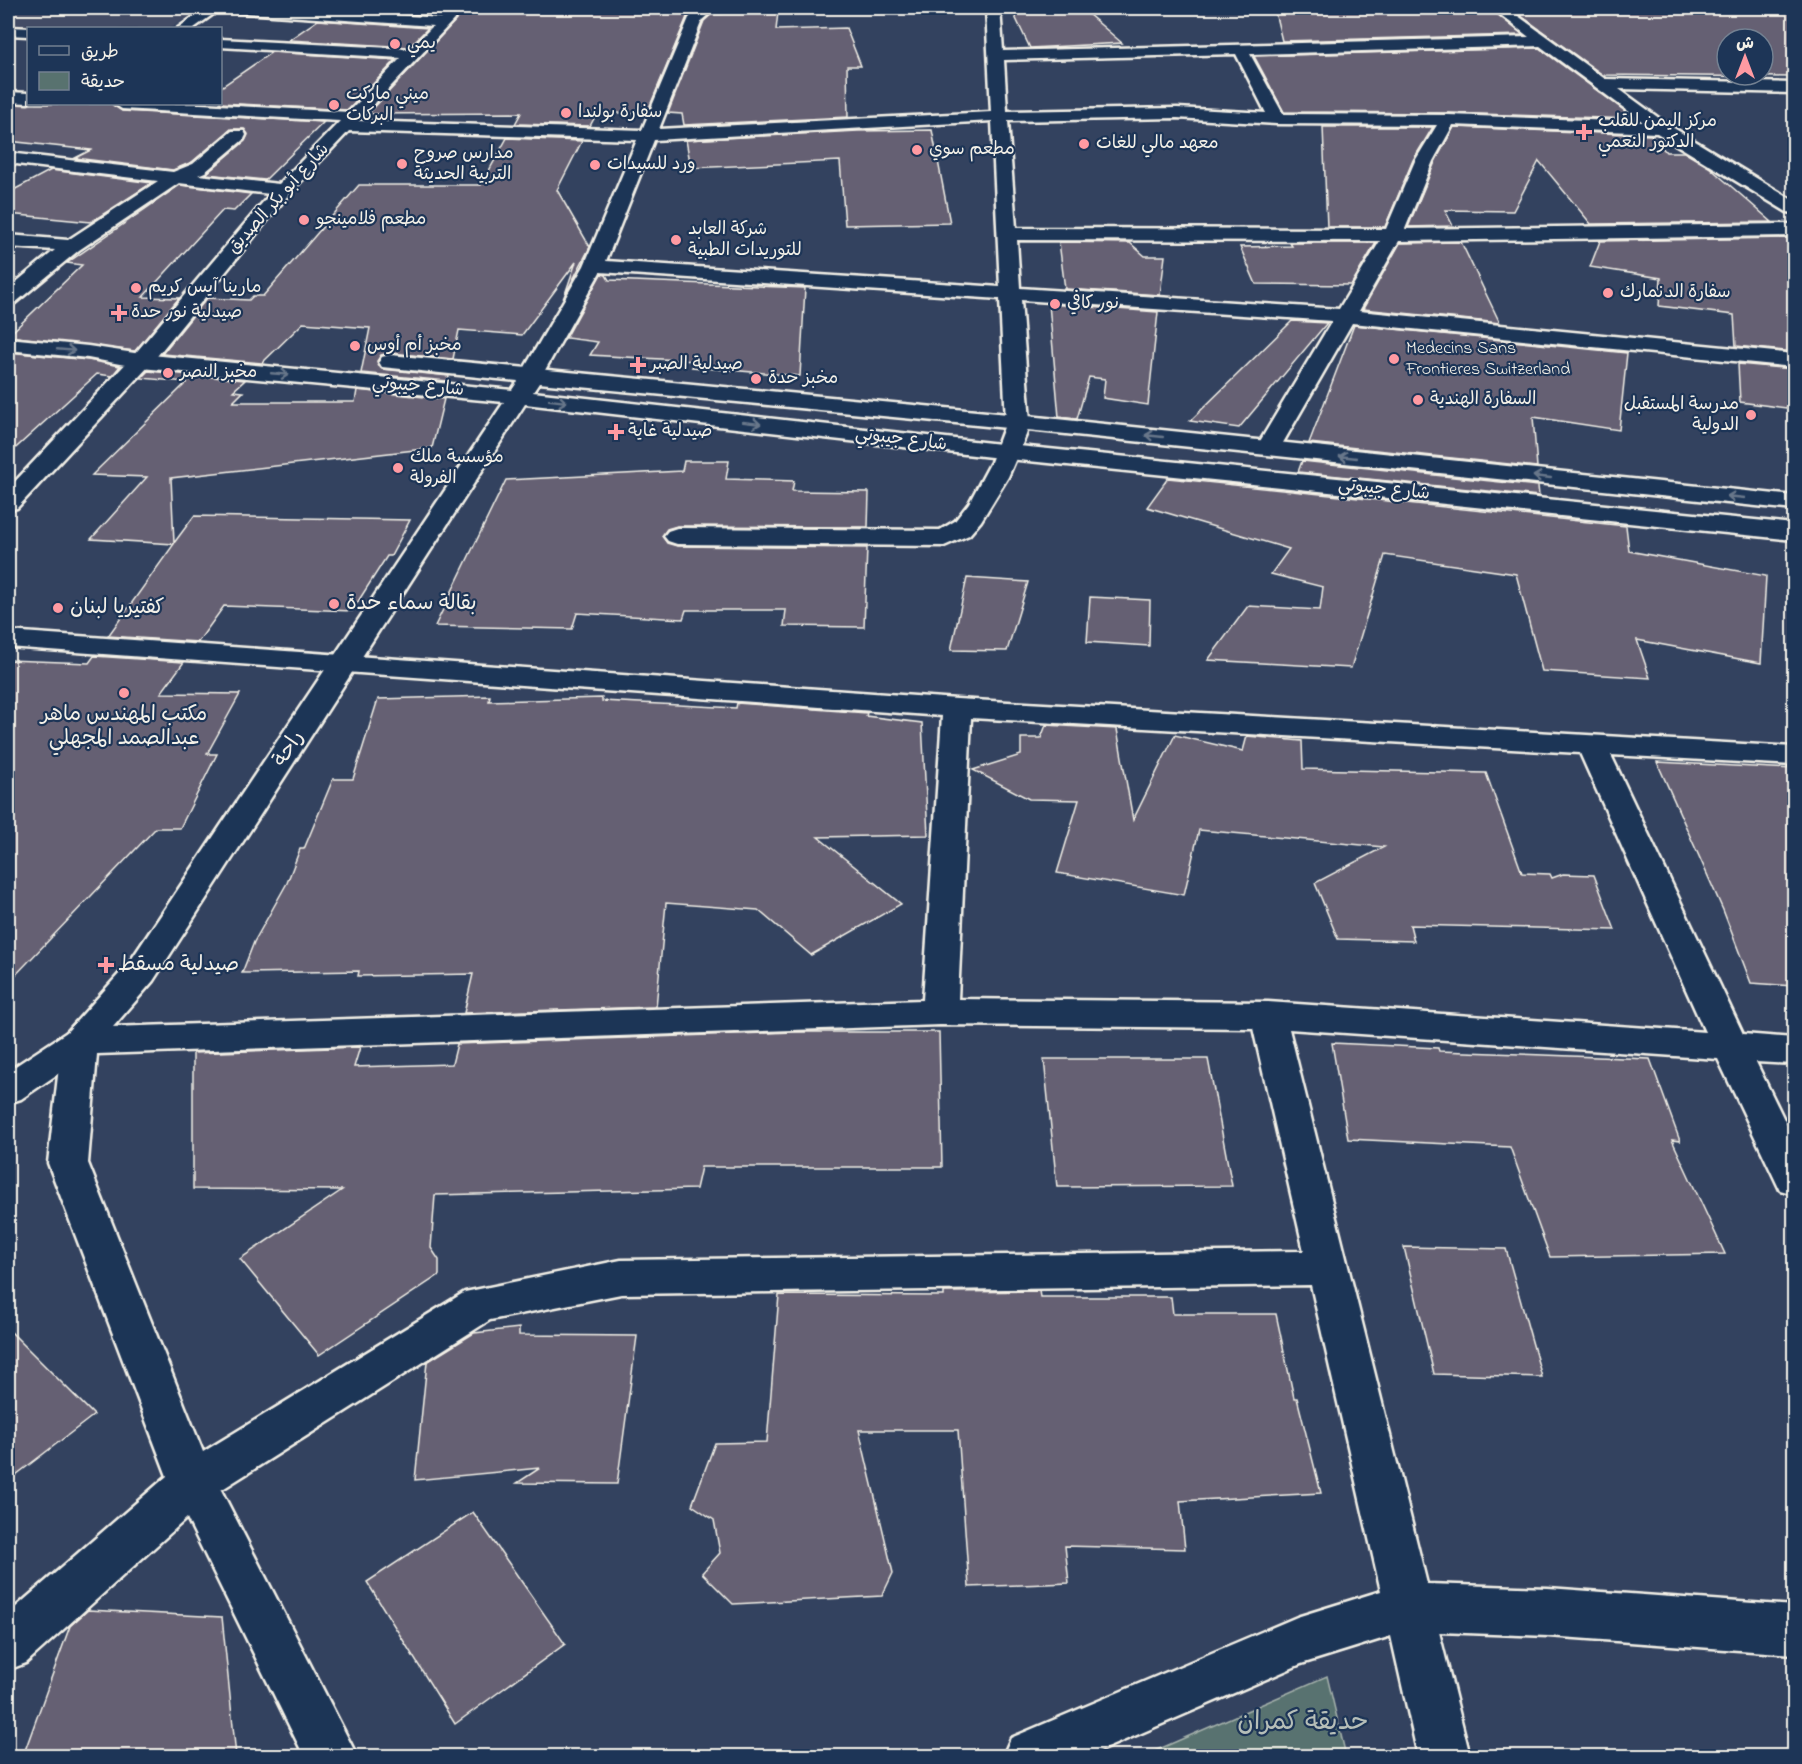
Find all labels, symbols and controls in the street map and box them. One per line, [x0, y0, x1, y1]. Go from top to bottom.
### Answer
legend [27, 27, 222, 105]
north arrow [1715, 27, 1775, 87]
place label: يمي [407, 31, 436, 58]
text: ش [1736, 32, 1754, 56]
marker: يمي [388, 37, 402, 51]
text: طريق [81, 40, 119, 66]
text: حديقة [81, 70, 125, 96]
place label: ميني ماركت البركات [346, 82, 429, 129]
marker: ميني ماركت البركات [327, 98, 341, 112]
place label: سفارة بولندا [578, 100, 662, 126]
marker: سفارة بولندا [559, 106, 573, 120]
place label: مركز اليمن للقلب الدكتور النعمي [1598, 109, 1717, 157]
marker: مركز اليمن للقلب الدكتور النعمي [1575, 123, 1593, 141]
place label: معهد مالي للغات [1096, 131, 1219, 158]
place label: مطعم سوي [929, 137, 1015, 163]
marker: معهد مالي للغات [1077, 137, 1091, 151]
street label: شارع أبو بكر الصديق [222, 138, 336, 260]
place label: مدارس صروح التربية الحديثة [414, 141, 514, 188]
marker: مطعم سوي [910, 143, 924, 157]
place label: ورد للسيدات [607, 152, 696, 178]
marker: مدارس صروح التربية الحديثة [395, 157, 409, 171]
marker: ورد للسيدات [588, 158, 602, 172]
place label: مطعم فلامينجو [315, 207, 426, 233]
marker: مطعم فلامينجو [297, 213, 311, 227]
place label: شركة العابد للتوريدات الطبية [688, 217, 802, 264]
marker: شركة العابد للتوريدات الطبية [669, 233, 683, 247]
place label: مارينا آيس كريم [148, 275, 261, 301]
place label: سفارة الدنمارك [1620, 280, 1731, 306]
marker: مارينا آيس كريم [129, 281, 143, 295]
marker: سفارة الدنمارك [1601, 286, 1615, 300]
place label: نور كافي [1067, 290, 1119, 317]
marker: نور كافي [1048, 297, 1062, 311]
place label: صيدلية نور حدة [131, 300, 242, 326]
marker: صيدلية نور حدة [112, 306, 126, 320]
place label: مخبز أم أوس [367, 333, 462, 359]
place label: Medecins Sans Frontieres Switzerland [1405, 336, 1570, 383]
marker: مخبز أم أوس [348, 339, 362, 353]
one-way arrow [55, 345, 75, 356]
place label: صيدلية الصبر [648, 352, 743, 378]
marker: Medecins Sans Frontieres Switzerland [1387, 352, 1401, 366]
marker: صيدلية الصبر [631, 358, 645, 372]
place label: مخبز النصر [178, 360, 257, 386]
marker: مخبز النصر [161, 366, 175, 380]
place label: مخبز حدة [768, 366, 838, 392]
one-way arrow [270, 369, 290, 380]
street label: شارع جيبوتي [371, 370, 465, 405]
marker: مخبز حدة [749, 372, 763, 386]
place label: السفارة الهندية [1430, 387, 1537, 413]
place label: مدرسة المستقبل الدولية [1624, 392, 1739, 439]
marker: السفارة الهندية [1411, 393, 1425, 407]
one-way arrow [548, 396, 567, 407]
marker: مدرسة المستقبل الدولية [1744, 408, 1758, 422]
one-way arrow [741, 418, 761, 429]
place label: صيدلية غاية [628, 419, 712, 445]
street label: شارع جيبوتي [854, 421, 948, 460]
marker: صيدلية غاية [609, 425, 623, 439]
one-way arrow [1145, 430, 1165, 441]
place label: مؤسسة ملك الفرولة [410, 445, 504, 492]
one-way arrow [1339, 451, 1359, 462]
marker: مؤسسة ملك الفرولة [391, 461, 405, 475]
one-way arrow [1533, 471, 1553, 482]
street label: شارع جيبوتي [1337, 472, 1431, 509]
one-way arrow [1727, 491, 1747, 502]
place label: بقالة سماء حدة [346, 589, 477, 619]
place label: كفتيريا لبنان [70, 593, 165, 623]
marker: بقالة سماء حدة [327, 597, 341, 611]
marker: كفتيريا لبنان [51, 601, 65, 615]
marker: مكتب المهندس ماهر عبدالصمد المجهلي [117, 686, 131, 700]
place label: مكتب المهندس ماهر عبدالصمد المجهلي [39, 700, 207, 756]
street label: راحة [266, 725, 312, 773]
place label: صيدلية مسقط [118, 950, 239, 980]
marker: صيدلية مسقط [99, 958, 113, 972]
park label: حديقة كمران [1237, 1704, 1369, 1742]

